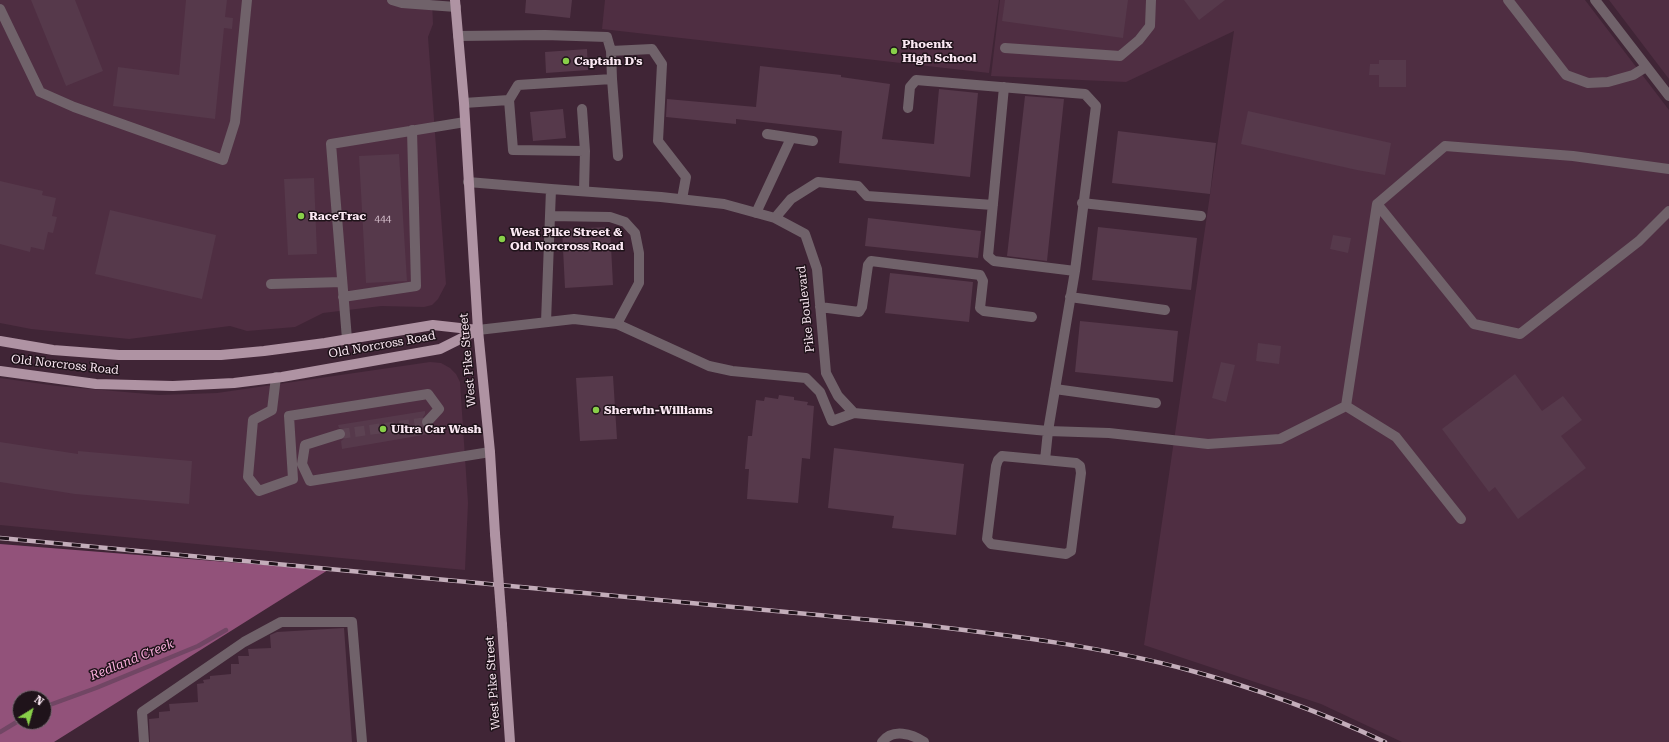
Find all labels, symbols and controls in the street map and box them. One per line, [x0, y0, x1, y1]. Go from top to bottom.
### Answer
place label: Phoenix High School [902, 37, 977, 65]
marker: Phoenix High School [889, 46, 899, 56]
place label: Captain D's [574, 54, 642, 68]
marker: Captain D's [561, 56, 571, 66]
place label: RaceTrac [309, 209, 366, 223]
marker: RaceTrac [296, 211, 306, 221]
house number: 444 [375, 213, 391, 225]
place label: West Pike Street & Old Norcross Road [510, 225, 624, 253]
marker: West Pike Street & Old Norcross Road [497, 234, 507, 244]
street label: Pike Boulevard [794, 265, 818, 353]
street label: West Pike Street [457, 312, 479, 408]
street label: Old Norcross Road [327, 329, 437, 361]
street label: Old Norcross Road [10, 352, 120, 378]
place label: Sherwin-Williams [604, 403, 713, 417]
marker: Sherwin-Williams [591, 405, 601, 415]
place label: Ultra Car Wash [391, 422, 482, 436]
marker: Ultra Car Wash [378, 424, 388, 434]
street label: West Pike Street [483, 635, 503, 731]
water label: Redland Creek [88, 636, 176, 684]
north arrow [12, 690, 52, 730]
text: N [32, 693, 46, 709]

